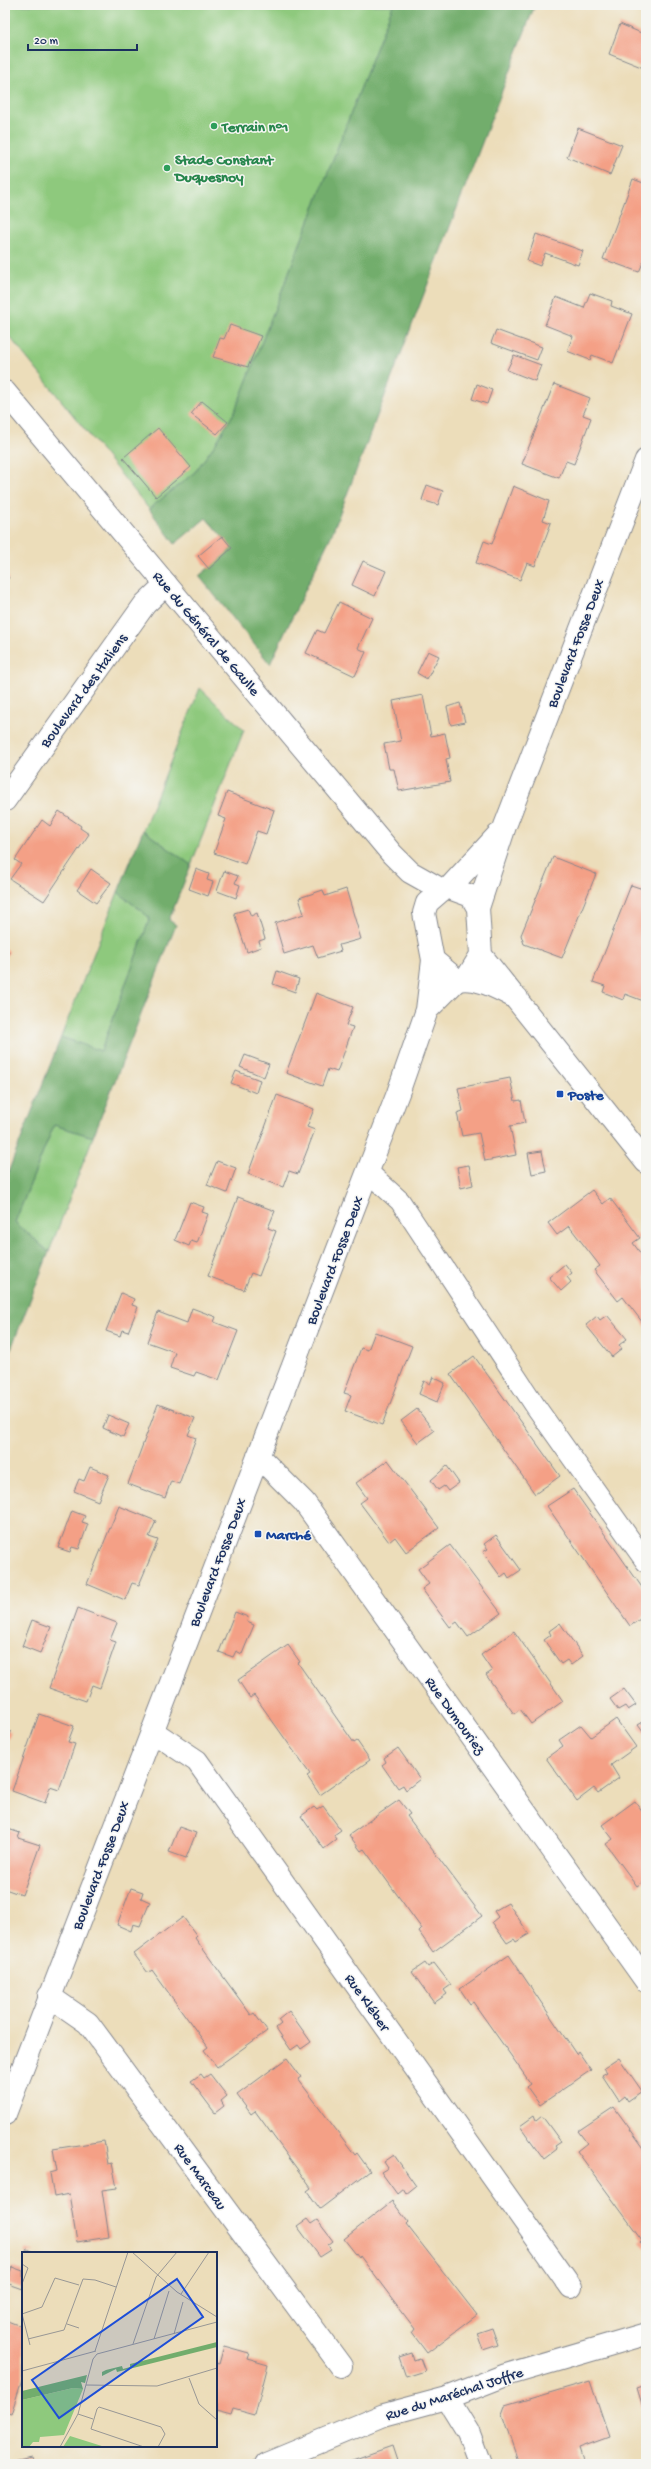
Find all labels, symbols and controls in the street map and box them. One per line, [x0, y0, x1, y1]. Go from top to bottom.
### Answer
scale bar [28, 26, 137, 52]
text: 20 m [34, 35, 59, 49]
place label: Terrain n°1 [221, 119, 288, 137]
marker: Terrain n°1 [209, 121, 219, 131]
place label: Stade Constant Duquesnoy [173, 152, 275, 187]
marker: Stade Constant Duquesnoy [162, 163, 172, 173]
street label: Rue du Général de Gaulle [148, 568, 263, 701]
street label: Boulevard Fosse Deux [544, 577, 610, 712]
street label: Boulevard des Italiens [37, 630, 132, 753]
place label: Poste [567, 1087, 605, 1105]
marker: Poste [555, 1089, 565, 1099]
street label: Boulevard Fosse Deux [303, 1194, 369, 1329]
street label: Boulevard Fosse Deux [186, 1496, 252, 1631]
place label: Marché [266, 1527, 312, 1545]
marker: Marché [253, 1529, 263, 1539]
street label: Rue Dumouriez [420, 1674, 489, 1759]
street label: Boulevard Fosse Deux [69, 1799, 135, 1934]
street label: Rue Kléber [340, 1971, 394, 2037]
street label: Rue Marceau [169, 2140, 230, 2214]
inset map [22, 2252, 217, 2447]
street label: Rue du Maréchal Joffre [384, 2364, 526, 2426]

